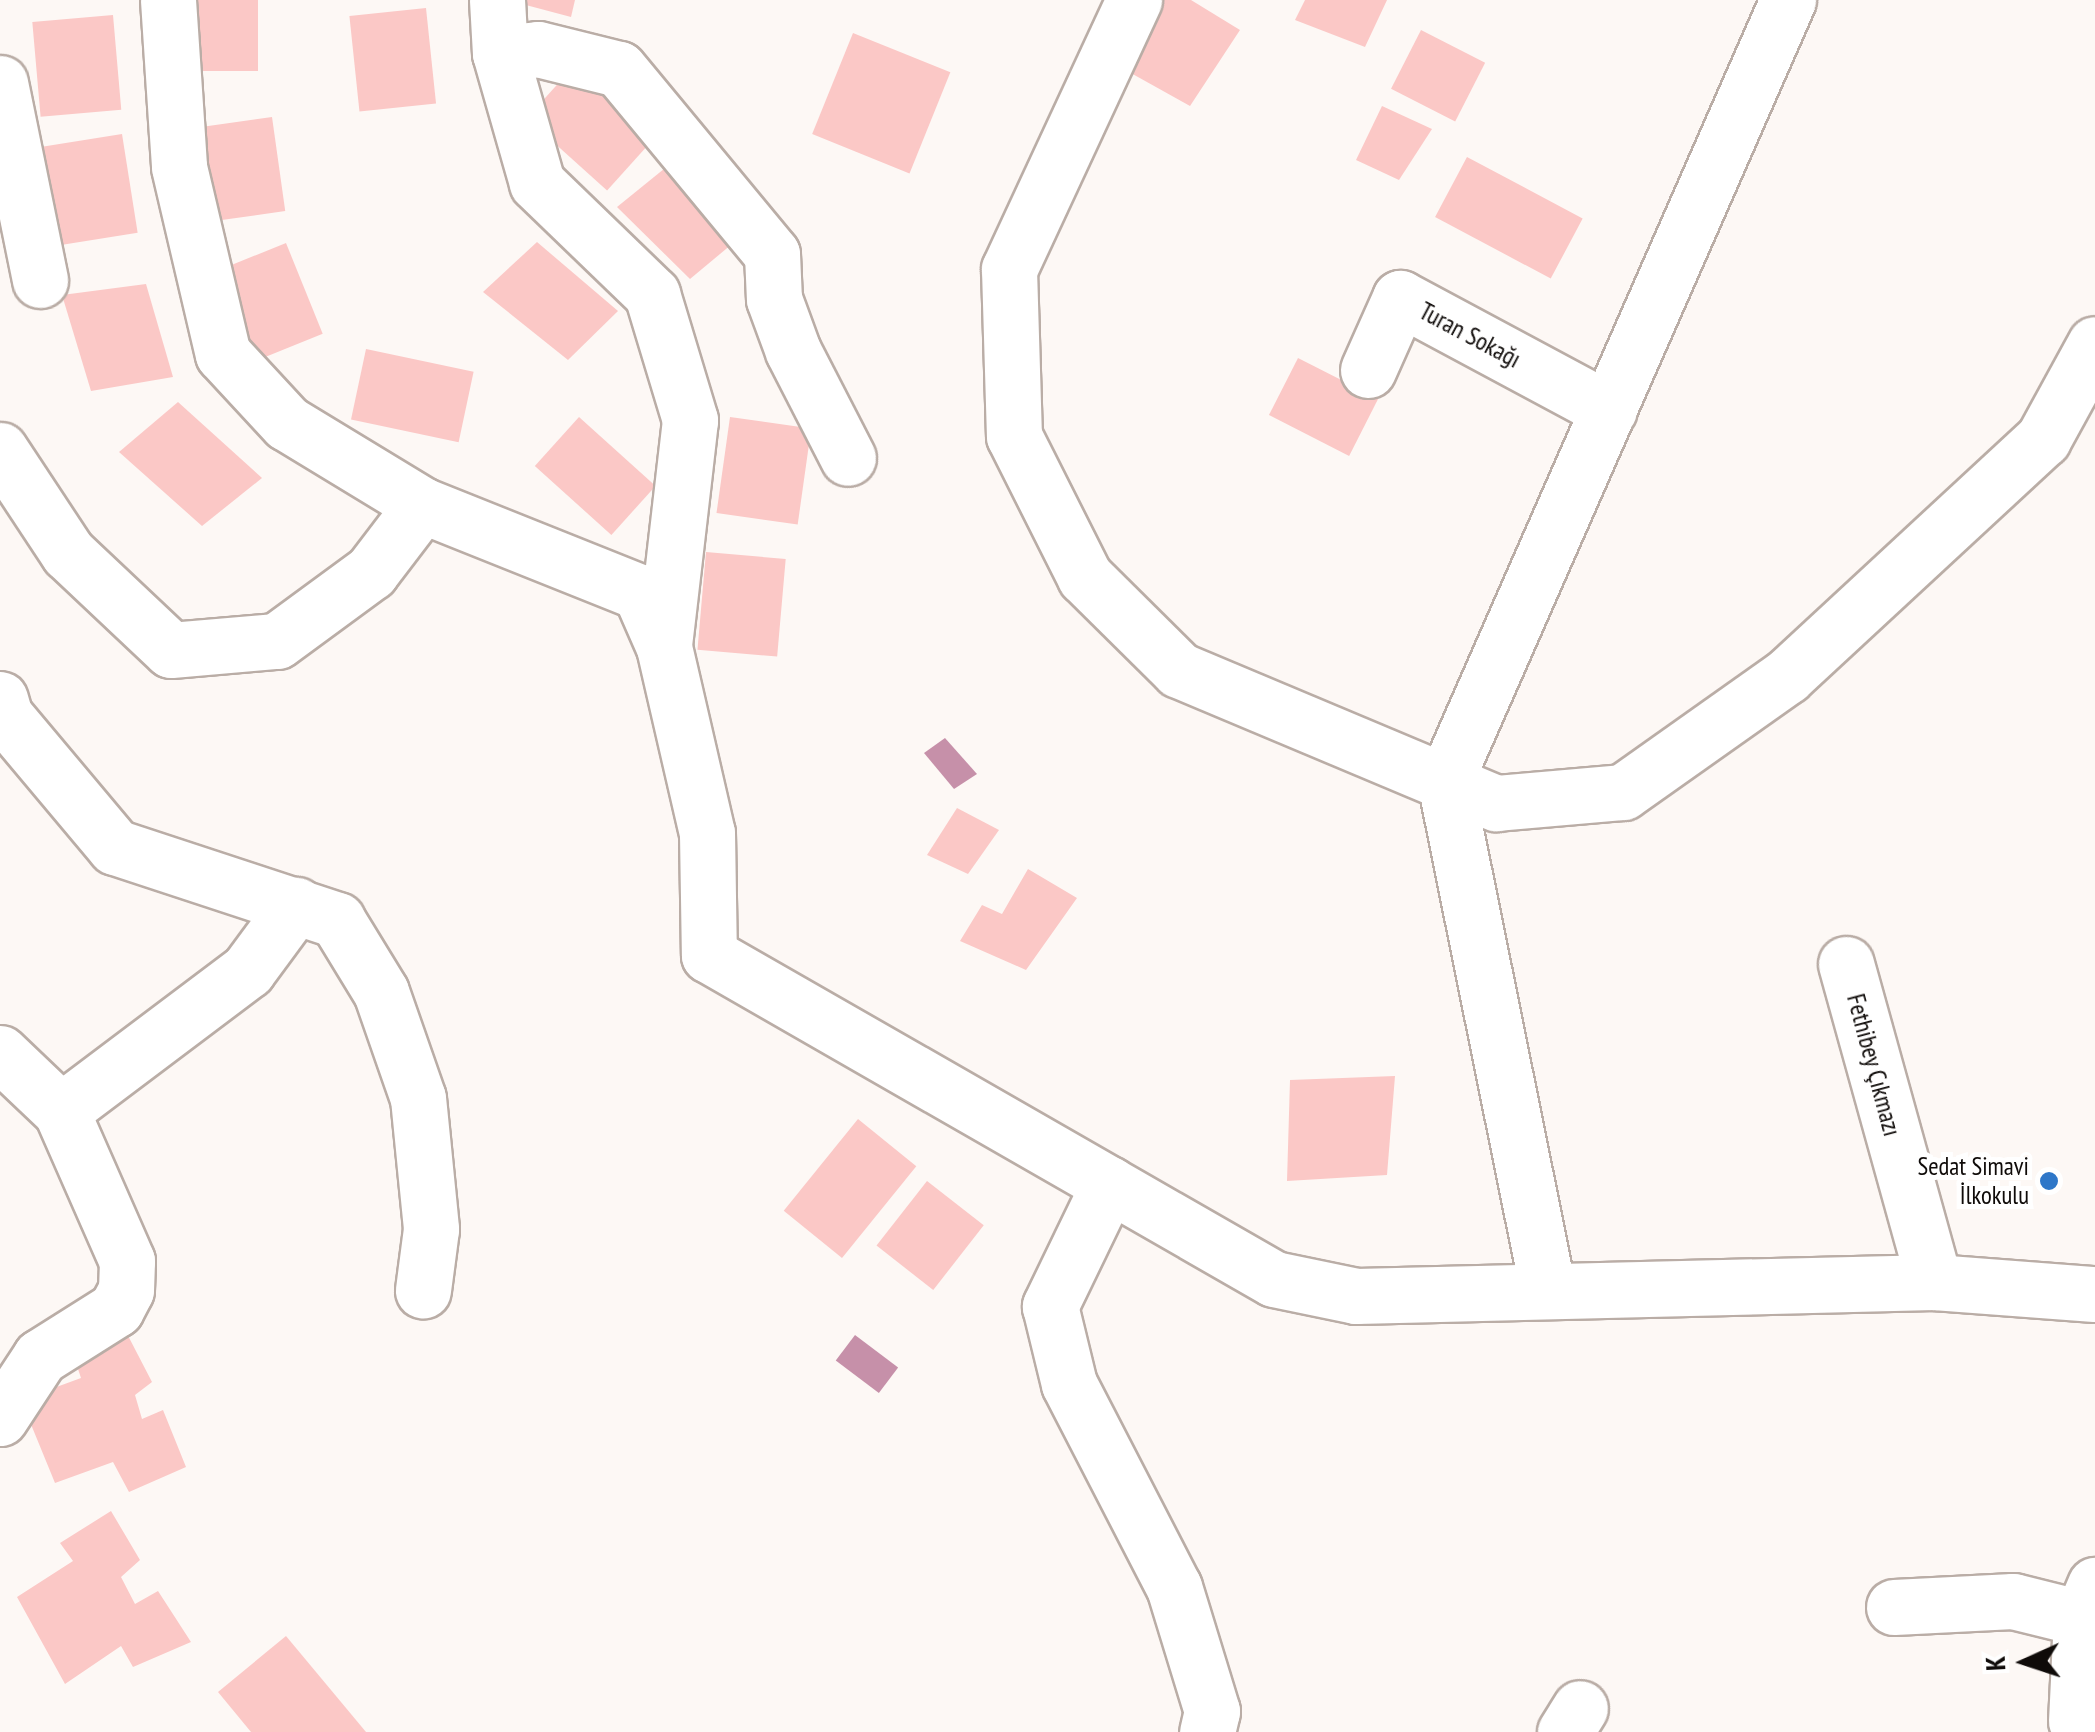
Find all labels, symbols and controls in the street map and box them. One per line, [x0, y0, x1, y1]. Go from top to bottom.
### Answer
street label: Turan Sokağı [1414, 296, 1526, 374]
street label: Fethibey Çıkmazı [1841, 990, 1907, 1140]
place label: Sedat Simavi İlkokulu [1917, 1152, 2029, 1211]
marker: Sedat Simavi İlkokulu [2038, 1170, 2060, 1192]
north arrow [1975, 1612, 2075, 1712]
text: K [1976, 1655, 2013, 1672]

